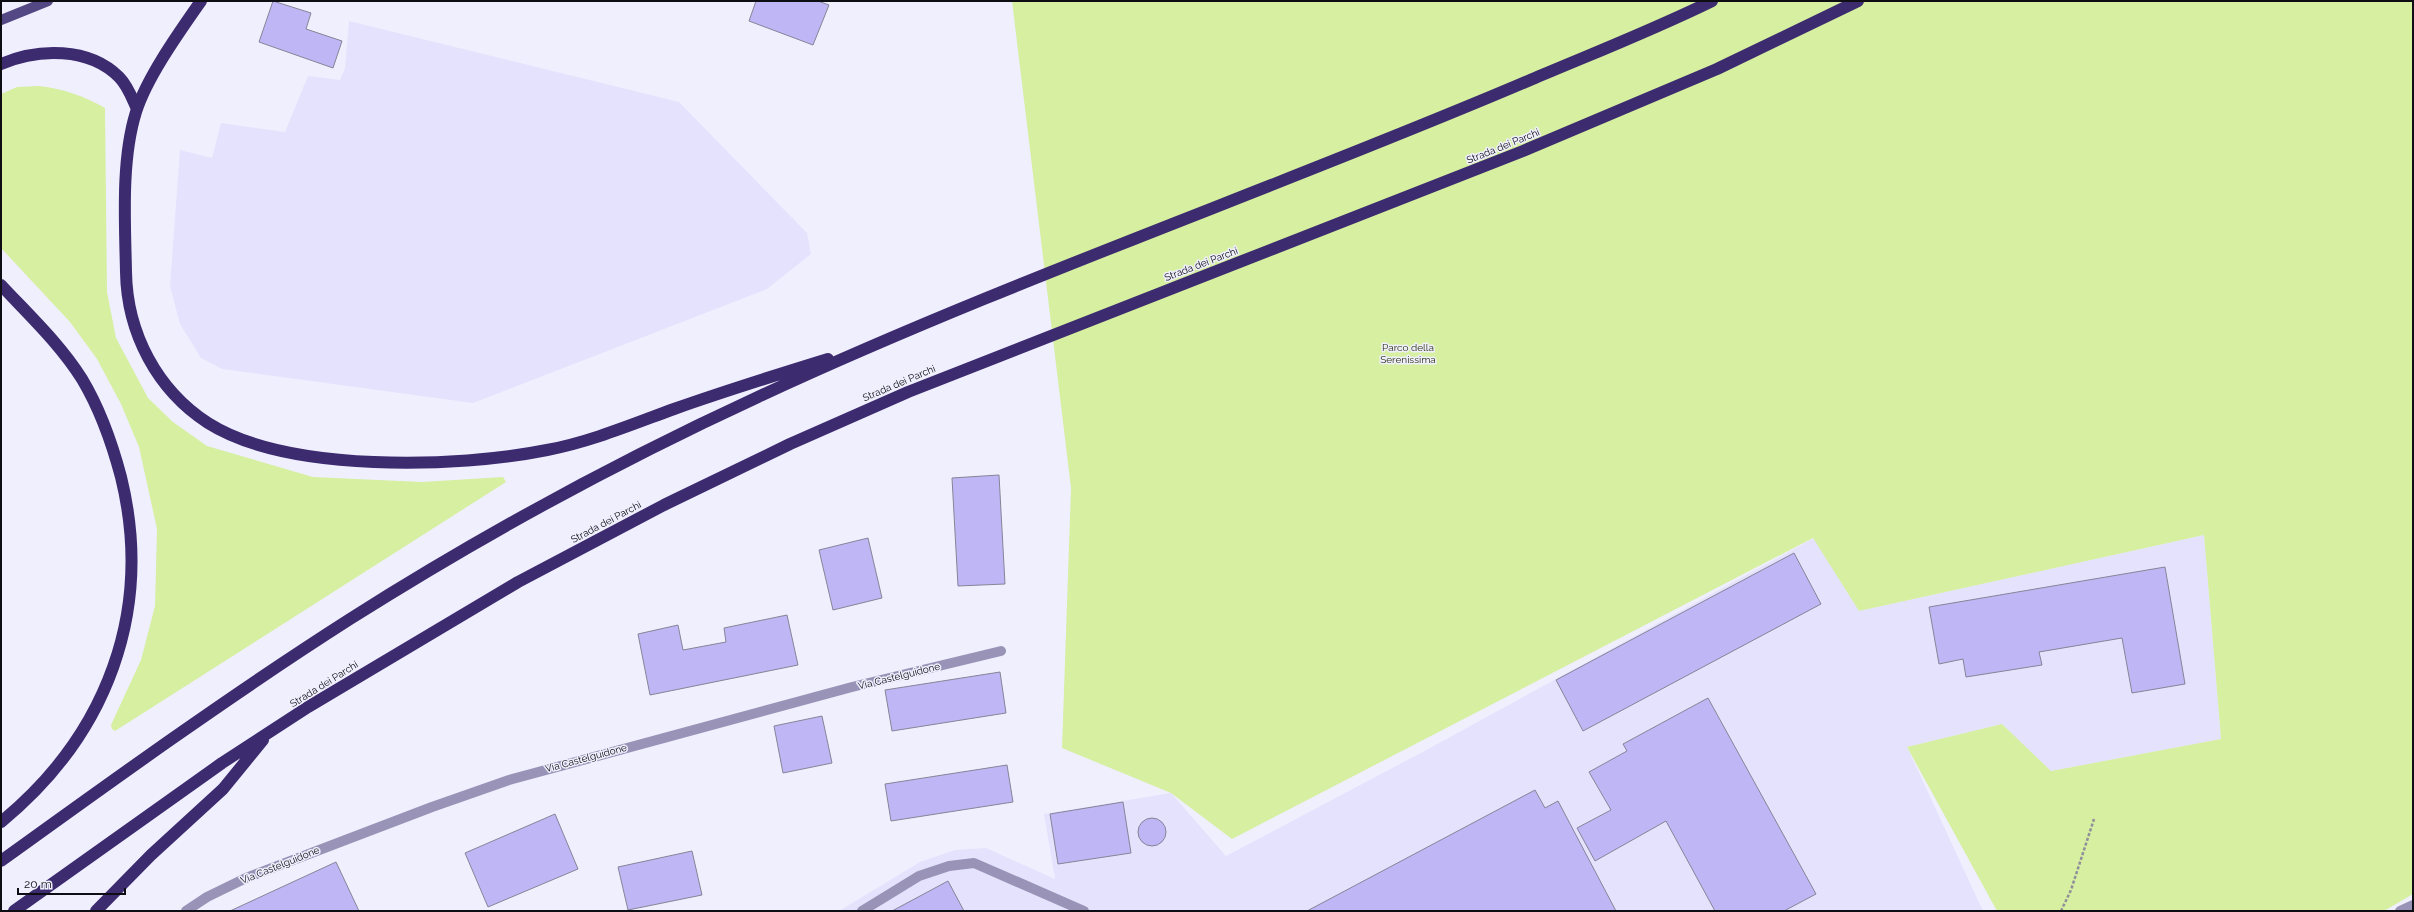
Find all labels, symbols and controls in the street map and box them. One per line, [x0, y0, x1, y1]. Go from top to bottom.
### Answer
street label: Strada dei Parchi [1465, 126, 1541, 166]
street label: Strada dei Parchi [1163, 245, 1239, 283]
park label: Parco della Serenissima [1380, 342, 1436, 365]
street label: Strada dei Parchi [861, 363, 937, 403]
street label: Strada dei Parchi [569, 499, 643, 545]
street label: Strada dei Parchi [288, 659, 360, 709]
street label: Via Castelguidone [857, 660, 941, 692]
street label: Via Castelguidone [544, 742, 628, 774]
street label: Via Castelguidone [239, 844, 321, 886]
scale bar [18, 870, 125, 896]
text: 20 m [24, 877, 52, 891]

